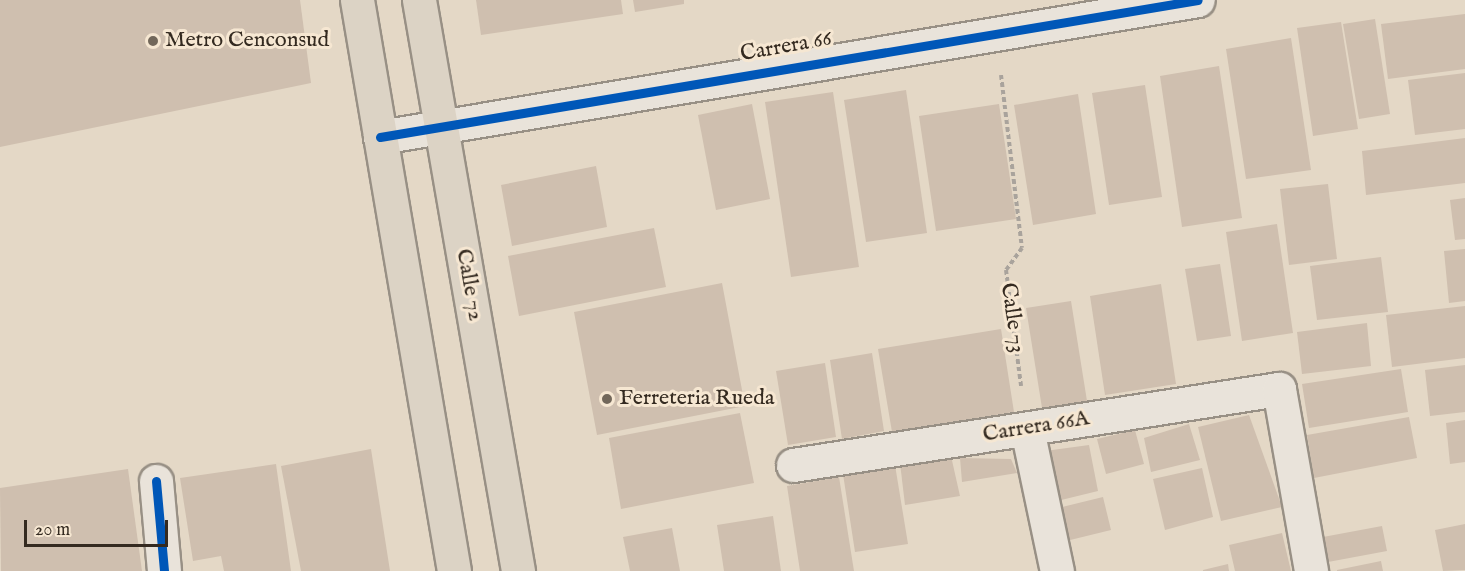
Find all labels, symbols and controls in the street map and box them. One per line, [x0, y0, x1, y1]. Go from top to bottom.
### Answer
street label: Carrera 66 [738, 26, 834, 68]
place label: Metro Cenconsud [165, 28, 329, 54]
marker: Metro Cenconsud [146, 34, 160, 48]
street label: Calle 72 [450, 247, 488, 323]
street label: Calle 73 [994, 281, 1030, 355]
place label: Ferreteria Rueda [619, 386, 774, 412]
marker: Ferreteria Rueda [600, 392, 614, 406]
street label: Carrera 66A [981, 406, 1091, 448]
scale bar [27, 508, 171, 546]
text: 20 m [35, 519, 70, 542]

